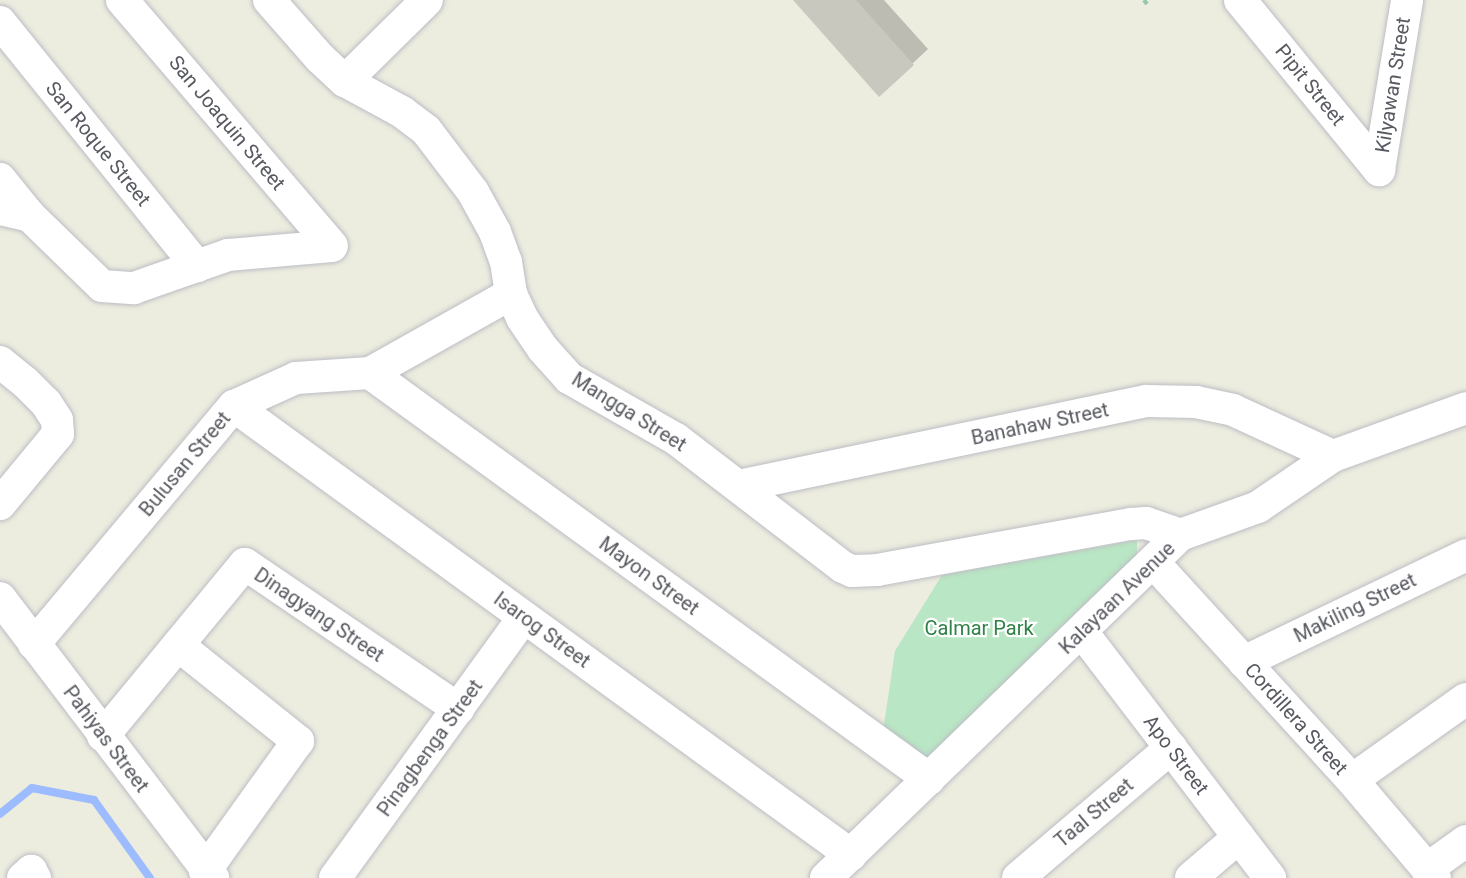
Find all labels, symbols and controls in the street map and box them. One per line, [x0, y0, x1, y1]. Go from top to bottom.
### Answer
street label: Kilyawan Street [1370, 15, 1416, 155]
street label: Pipit Street [1270, 39, 1350, 131]
street label: San Joaquin Street [164, 51, 290, 195]
street label: San Roque Street [40, 77, 156, 211]
street label: Mangga Street [567, 367, 691, 457]
street label: Banahaw Street [969, 398, 1111, 450]
street label: Bulusan Street [134, 407, 236, 521]
street label: Mayon Street [594, 532, 704, 620]
street label: Kalayaan Avenue [1054, 537, 1180, 659]
street label: Dinagyang Street [250, 563, 388, 667]
street label: Makiling Street [1290, 568, 1420, 648]
street label: Isarog Street [489, 587, 595, 673]
park label: Calmar Park [924, 616, 1034, 640]
street label: Cordillera Street [1239, 658, 1353, 780]
street label: Pinagbenga Street [372, 675, 488, 821]
street label: Pahiyas Street [58, 681, 154, 797]
street label: Apo Street [1138, 710, 1214, 800]
street label: Taal Street [1050, 773, 1138, 853]

